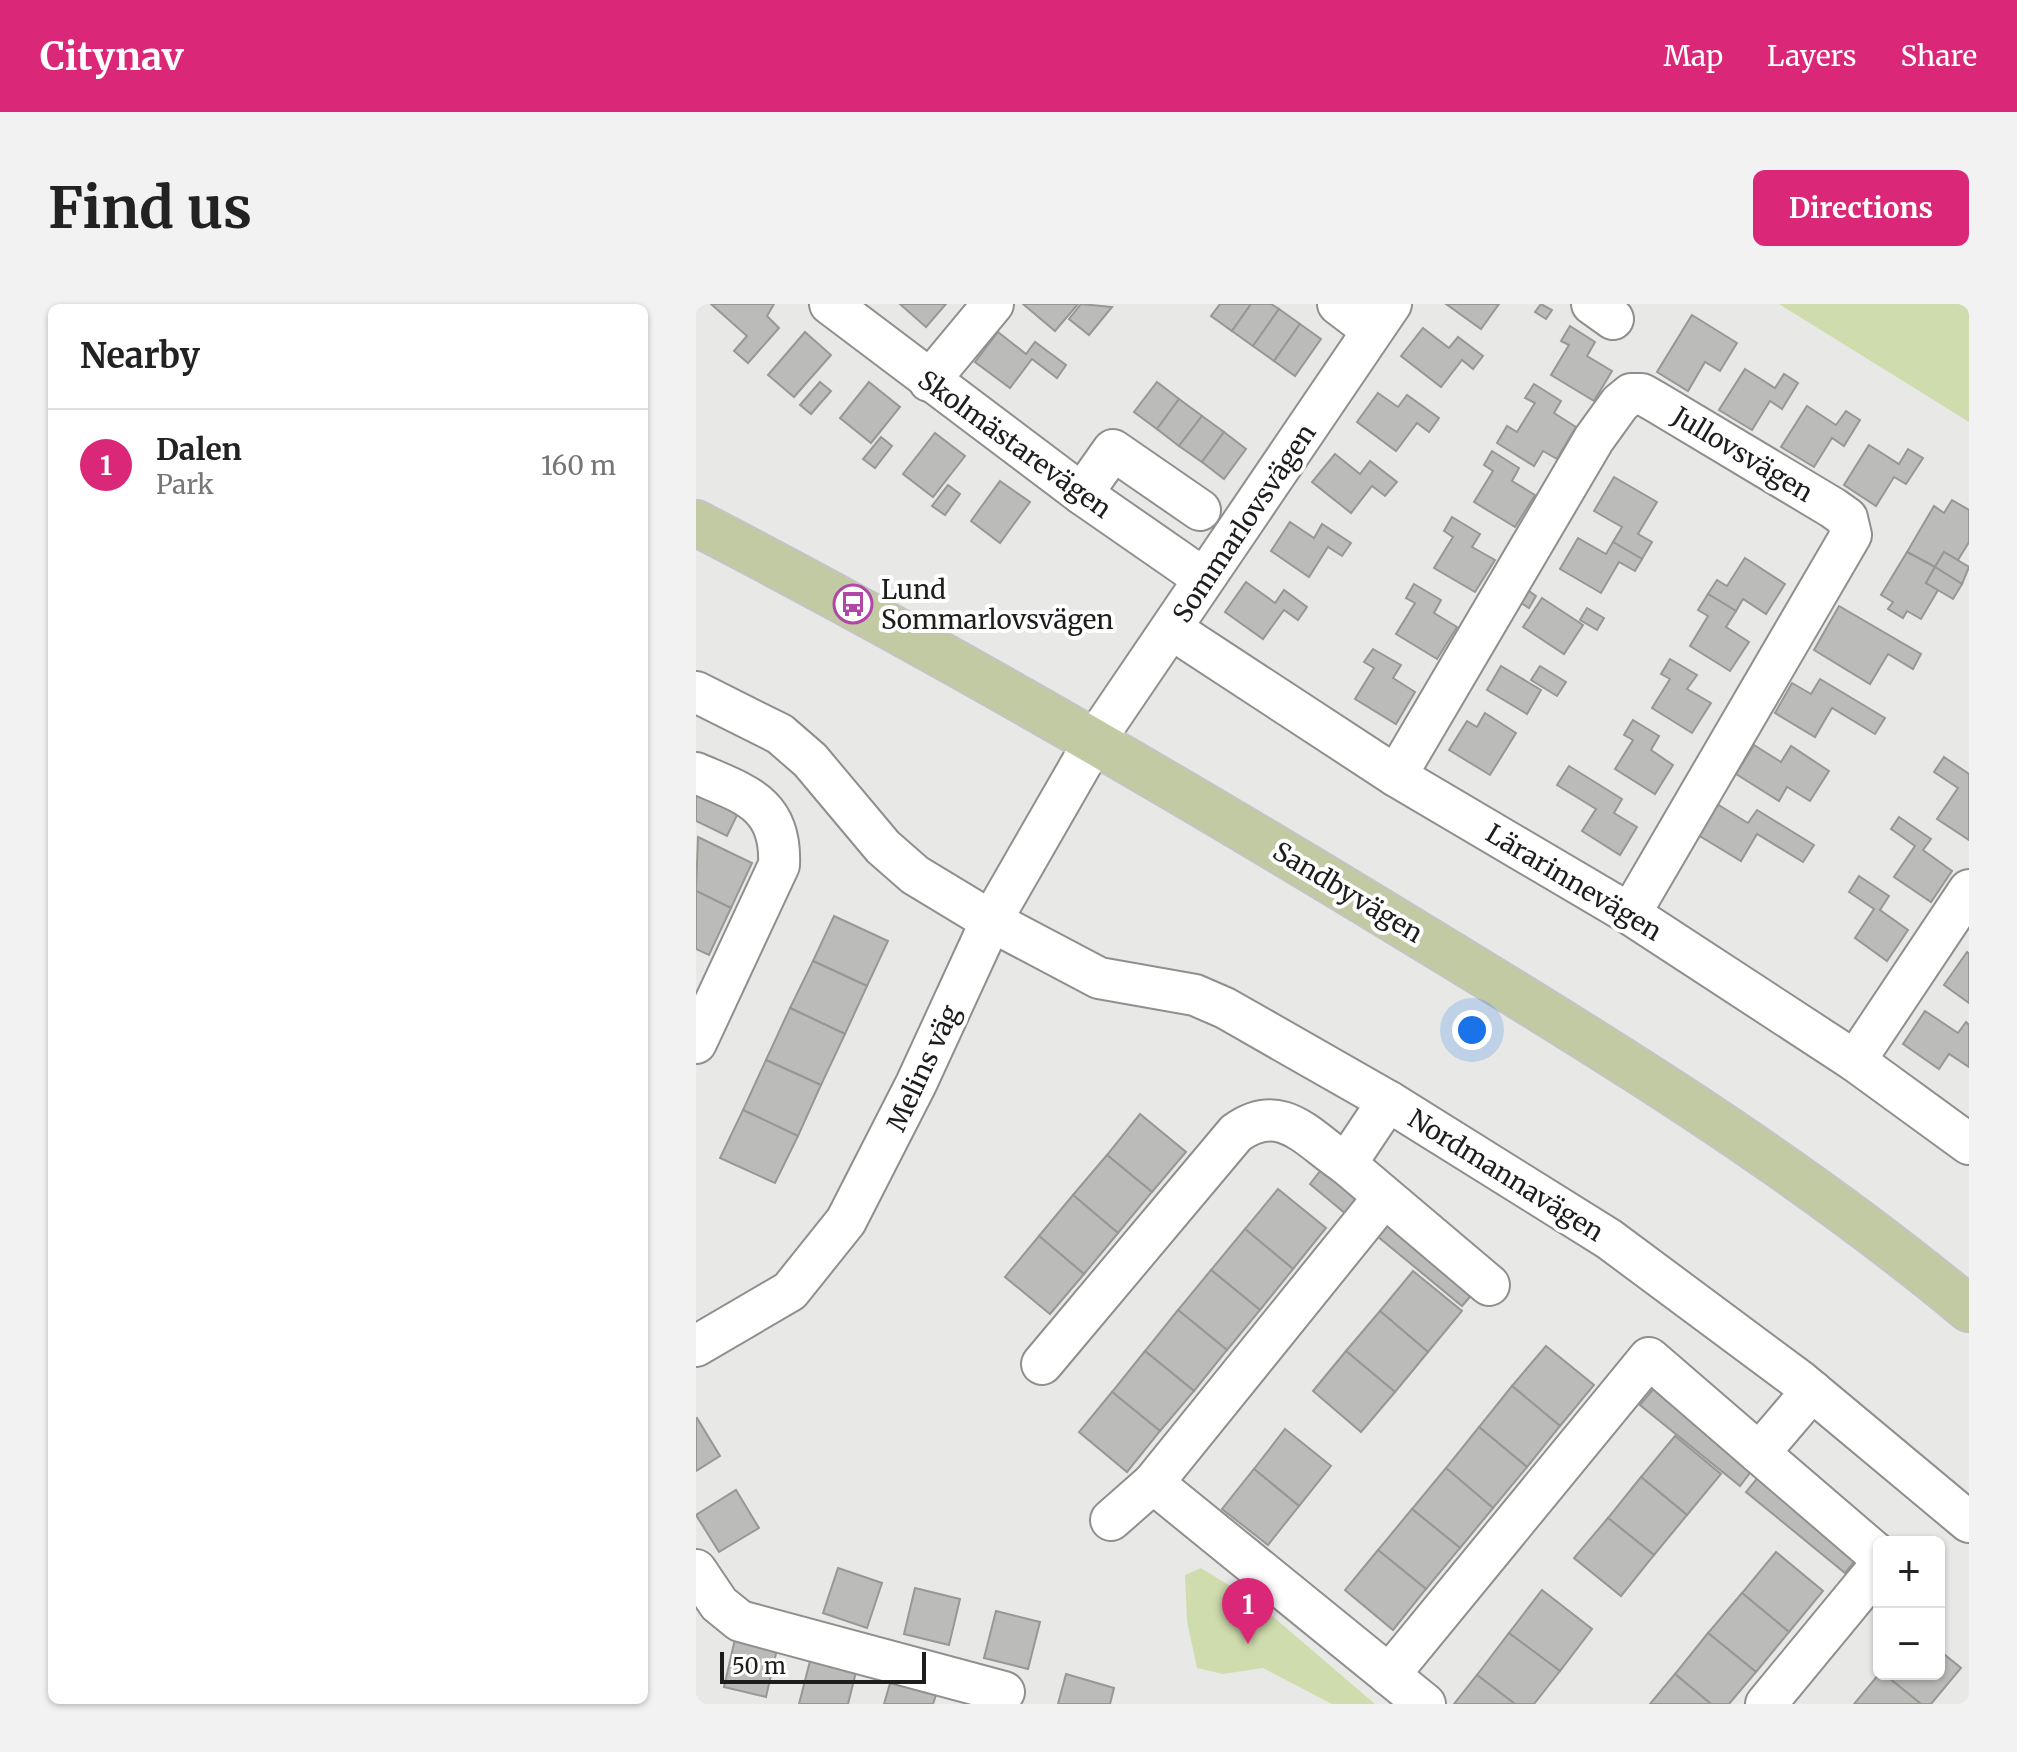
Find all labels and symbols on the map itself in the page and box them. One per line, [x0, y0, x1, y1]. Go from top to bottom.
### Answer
street label: Skolmästarevägen [912, 363, 1118, 525]
street label: Jullovsvägen [1666, 399, 1819, 509]
street label: Sommarlovsvägen [1165, 417, 1323, 629]
place label: Lund Sommarlovsvägen [881, 573, 1114, 636]
bus stop icon: Lund Sommarlovsvägen [832, 583, 874, 625]
street label: Lärarinnevägen [1480, 816, 1668, 948]
street label: Sandbyvägen [1267, 834, 1429, 950]
street label: Melins väg [879, 999, 967, 1137]
your location [1452, 1010, 1492, 1050]
street label: Nordmannavägen [1402, 1102, 1610, 1248]
pin: 1 [1222, 1578, 1274, 1644]
scale bar [720, 1648, 926, 1684]

